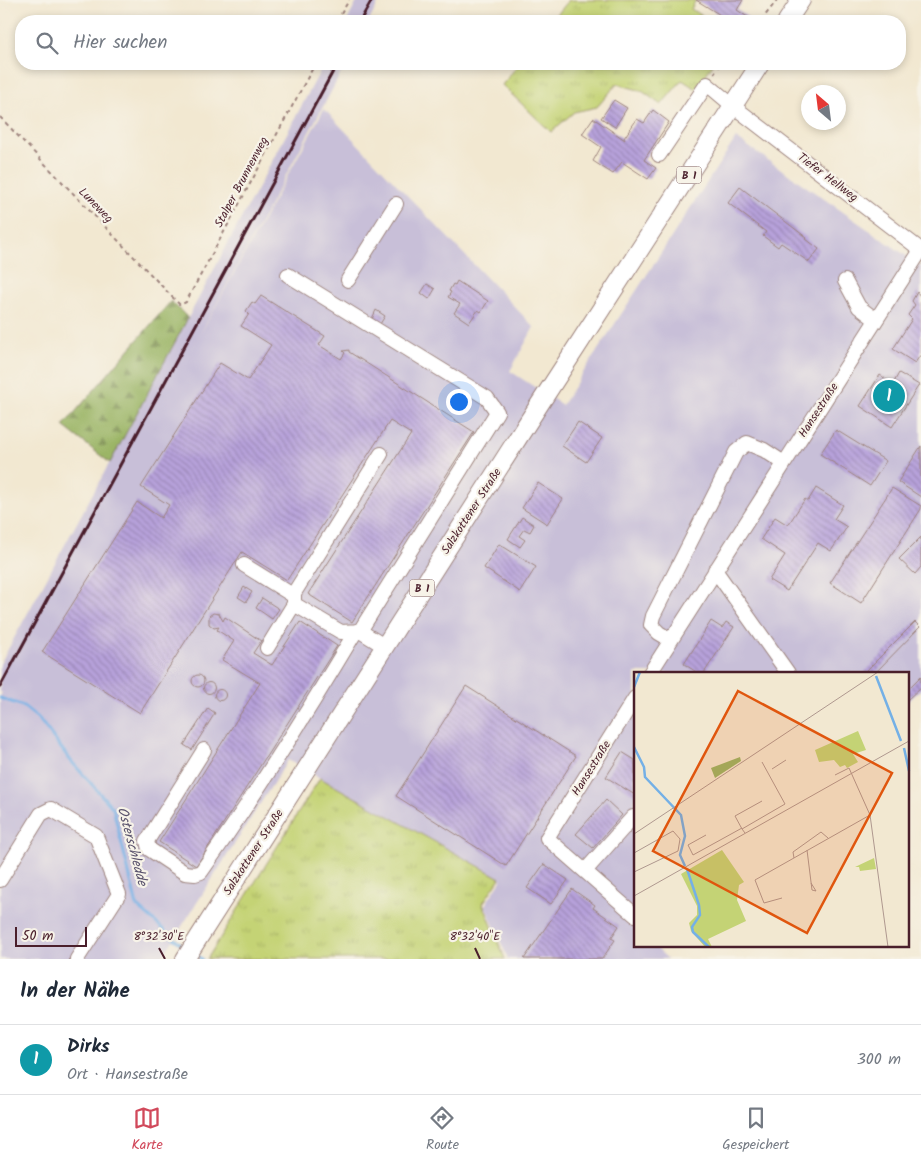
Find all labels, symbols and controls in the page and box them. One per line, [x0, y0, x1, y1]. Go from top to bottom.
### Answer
search box [15, 15, 906, 70]
text: Hier suchen [73, 28, 167, 58]
icon: search [33, 29, 61, 57]
north arrow [801, 85, 846, 130]
street label: Stalper Brunnenweg [209, 133, 274, 231]
street label: Tiefer Hellweg [793, 148, 862, 207]
road number: B 1 [676, 166, 702, 184]
street label: Luneweg [74, 183, 118, 228]
pin: 1 [873, 377, 905, 415]
street label: Hansestraße [793, 378, 844, 442]
your location [446, 389, 472, 415]
street label: Salzkottener Straße [436, 464, 507, 558]
road number: B 1 [410, 580, 434, 596]
inset map [634, 672, 908, 946]
street label: Hansestraße [567, 736, 616, 800]
water label: Osterschledde [111, 804, 154, 890]
street label: Salzkottener Straße [218, 805, 289, 899]
scale bar [15, 924, 88, 947]
text: 50 m [22, 925, 53, 947]
text: 8°32'30"E [134, 927, 185, 946]
text: 8°32'40"E [450, 927, 501, 946]
text: In der Nähe [20, 975, 130, 1008]
text: Dirks [67, 1032, 110, 1062]
text: 1 [34, 1047, 38, 1072]
text: 300 m [857, 1047, 901, 1072]
text: Ort · Hansestraße [67, 1062, 188, 1087]
tab: Karte [132, 1104, 163, 1156]
tab: Route [426, 1104, 459, 1156]
tab: Gespeichert [722, 1104, 789, 1156]

